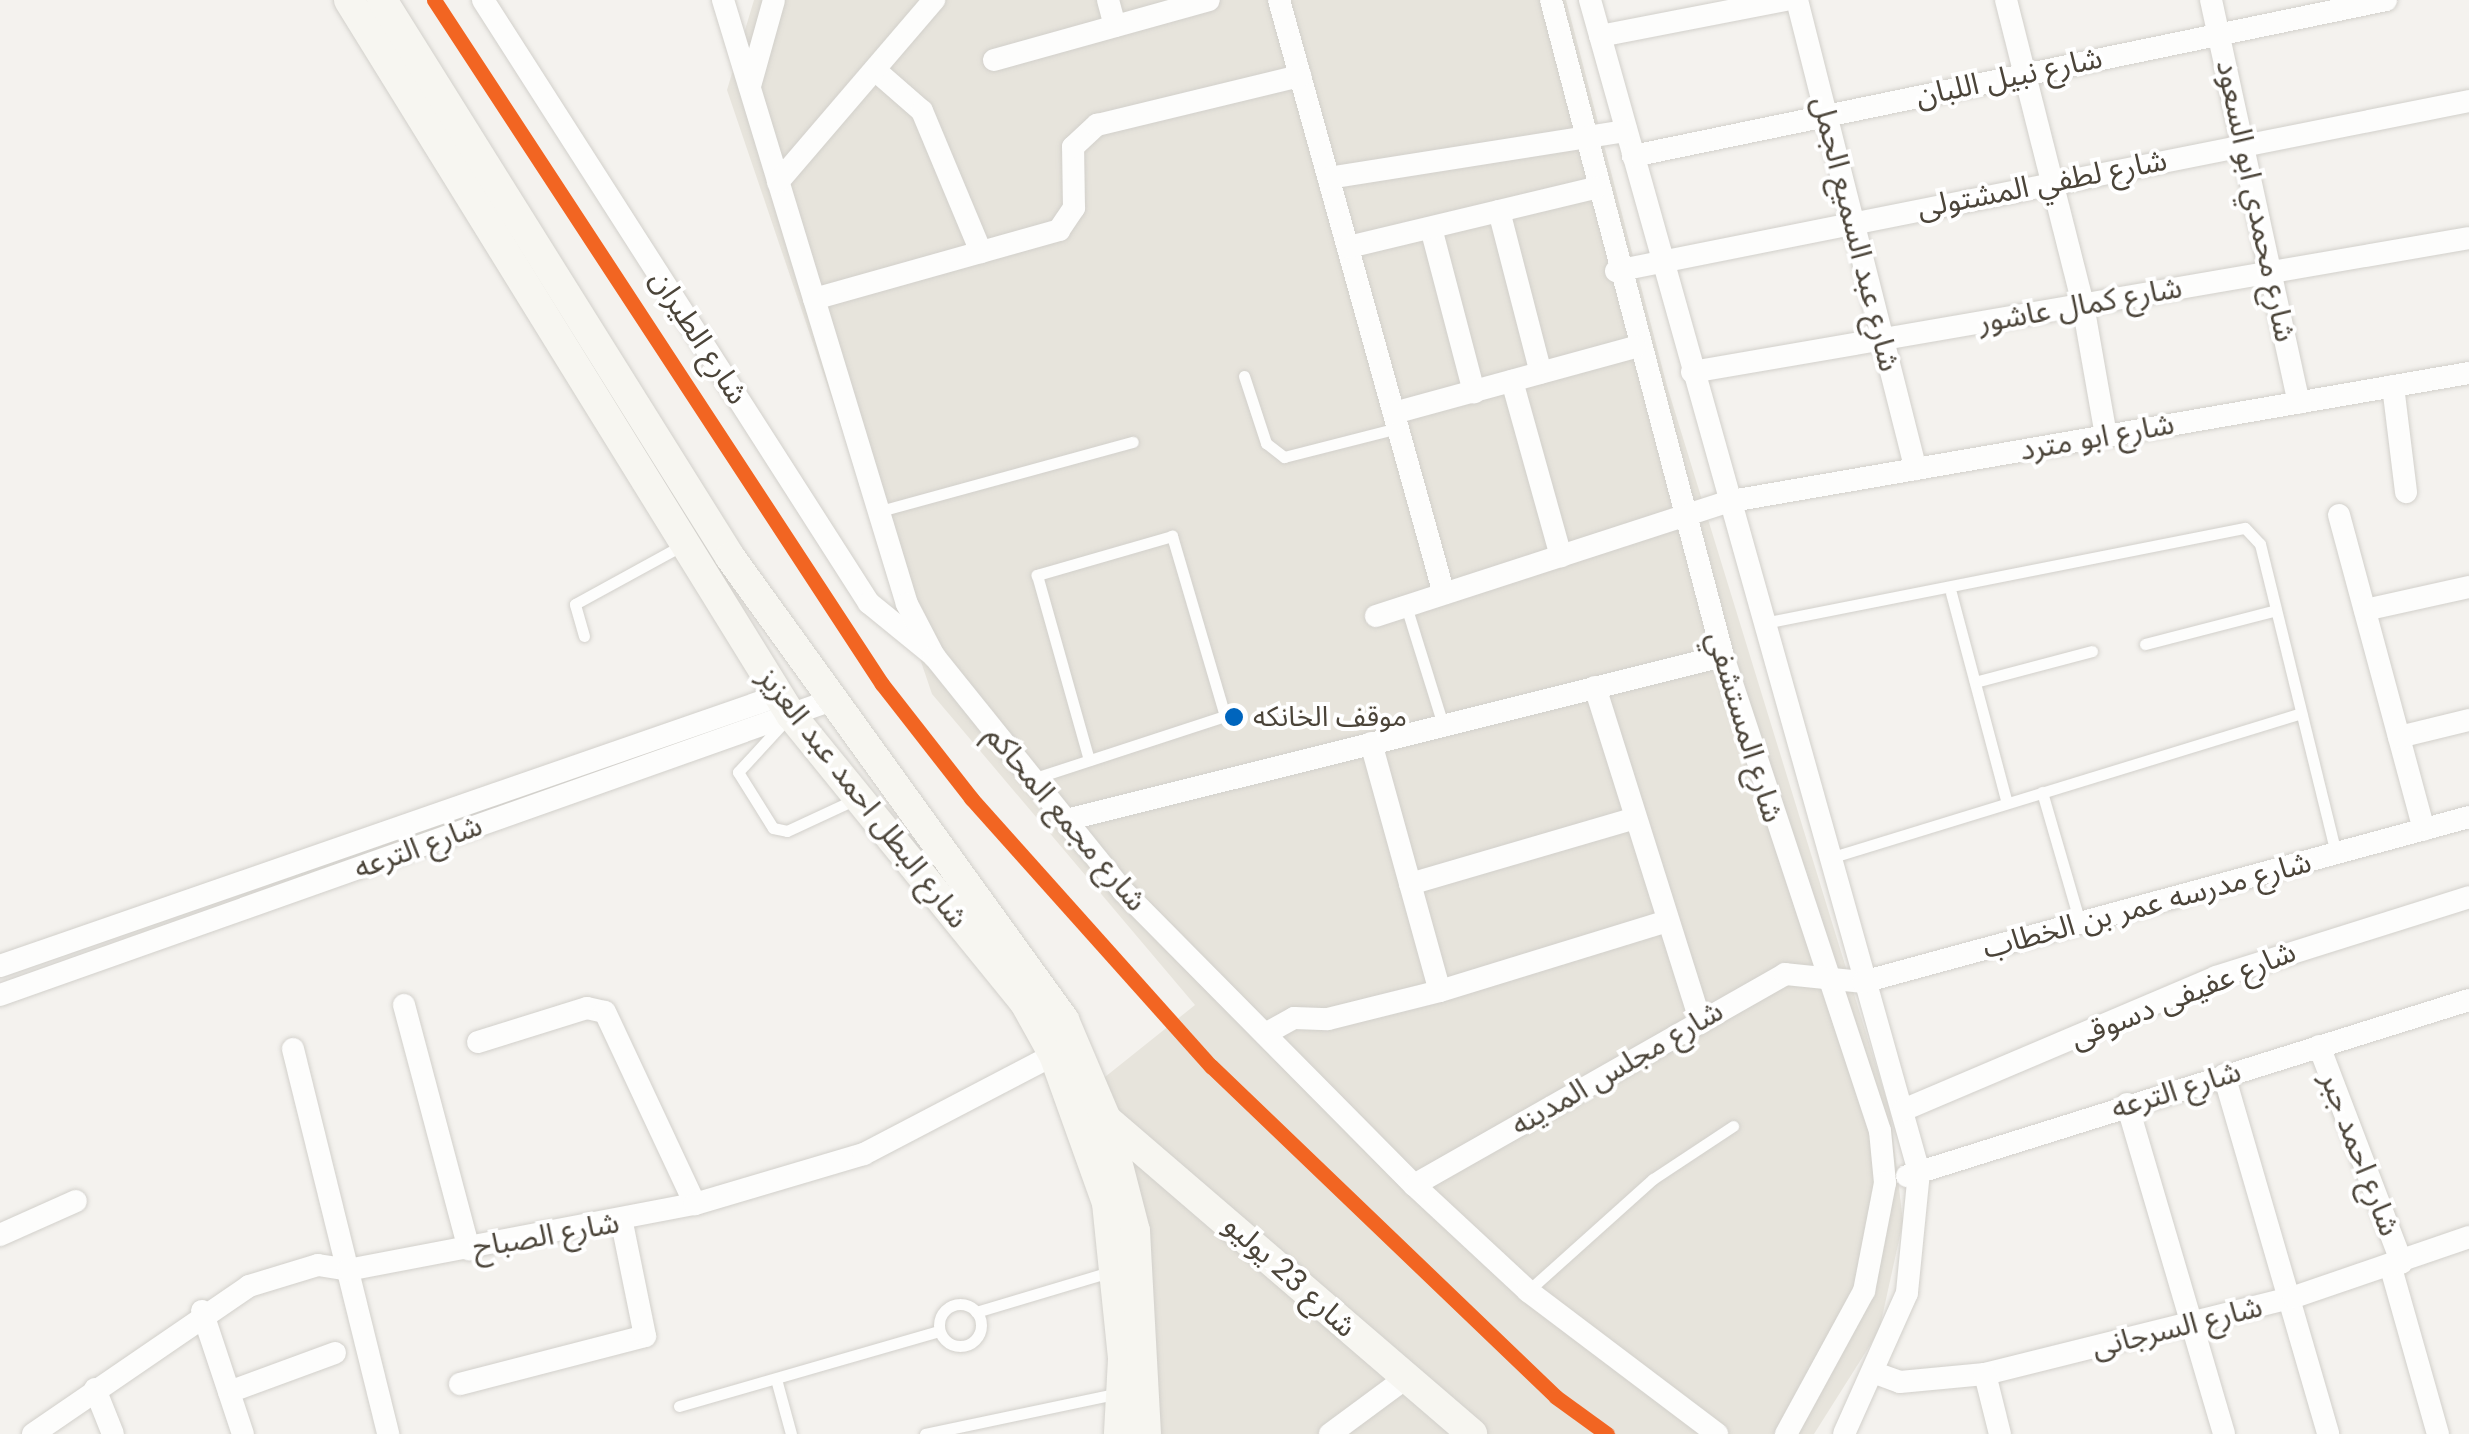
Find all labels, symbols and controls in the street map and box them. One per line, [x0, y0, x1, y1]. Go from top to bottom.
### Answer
street label: شارع نبيل اللبان [1913, 40, 2105, 114]
street label: شارع محمدي ابو السعود [2209, 57, 2303, 345]
street label: شارع عبد السميع الجمل [1804, 93, 1908, 375]
street label: شارع لطفي المشتولى [1914, 142, 2170, 226]
street label: شارع الطيران [642, 263, 756, 411]
street label: شارع كمال عاشور [1975, 269, 2185, 341]
street label: شارع ابو مترد [2017, 406, 2177, 468]
street label: شارع المستشفي [1699, 627, 1791, 827]
street label: شارع البطل احمد عبد العزيز [750, 661, 976, 935]
place label: موقف الخانكه [1253, 700, 1407, 734]
marker: موقف الخانكه [1224, 707, 1244, 727]
street label: شارع مجمع المحاكم [978, 718, 1154, 918]
street label: شارع الترعه [349, 807, 487, 887]
street label: شارع مدرسه عمر بن الخطاب [1979, 844, 2315, 966]
street label: شارع عفيفى دسوقى [2065, 933, 2301, 1057]
street label: شارع مجلس المدينه [1505, 993, 1729, 1143]
street label: شارع الترعه [2107, 1053, 2245, 1127]
street label: شارع احمد جبر [2312, 1067, 2408, 1241]
street label: شارع الصباح [470, 1204, 622, 1266]
street label: شارع 23 يوليو [1216, 1207, 1364, 1345]
street label: شارع السرجانى [2088, 1288, 2266, 1366]

